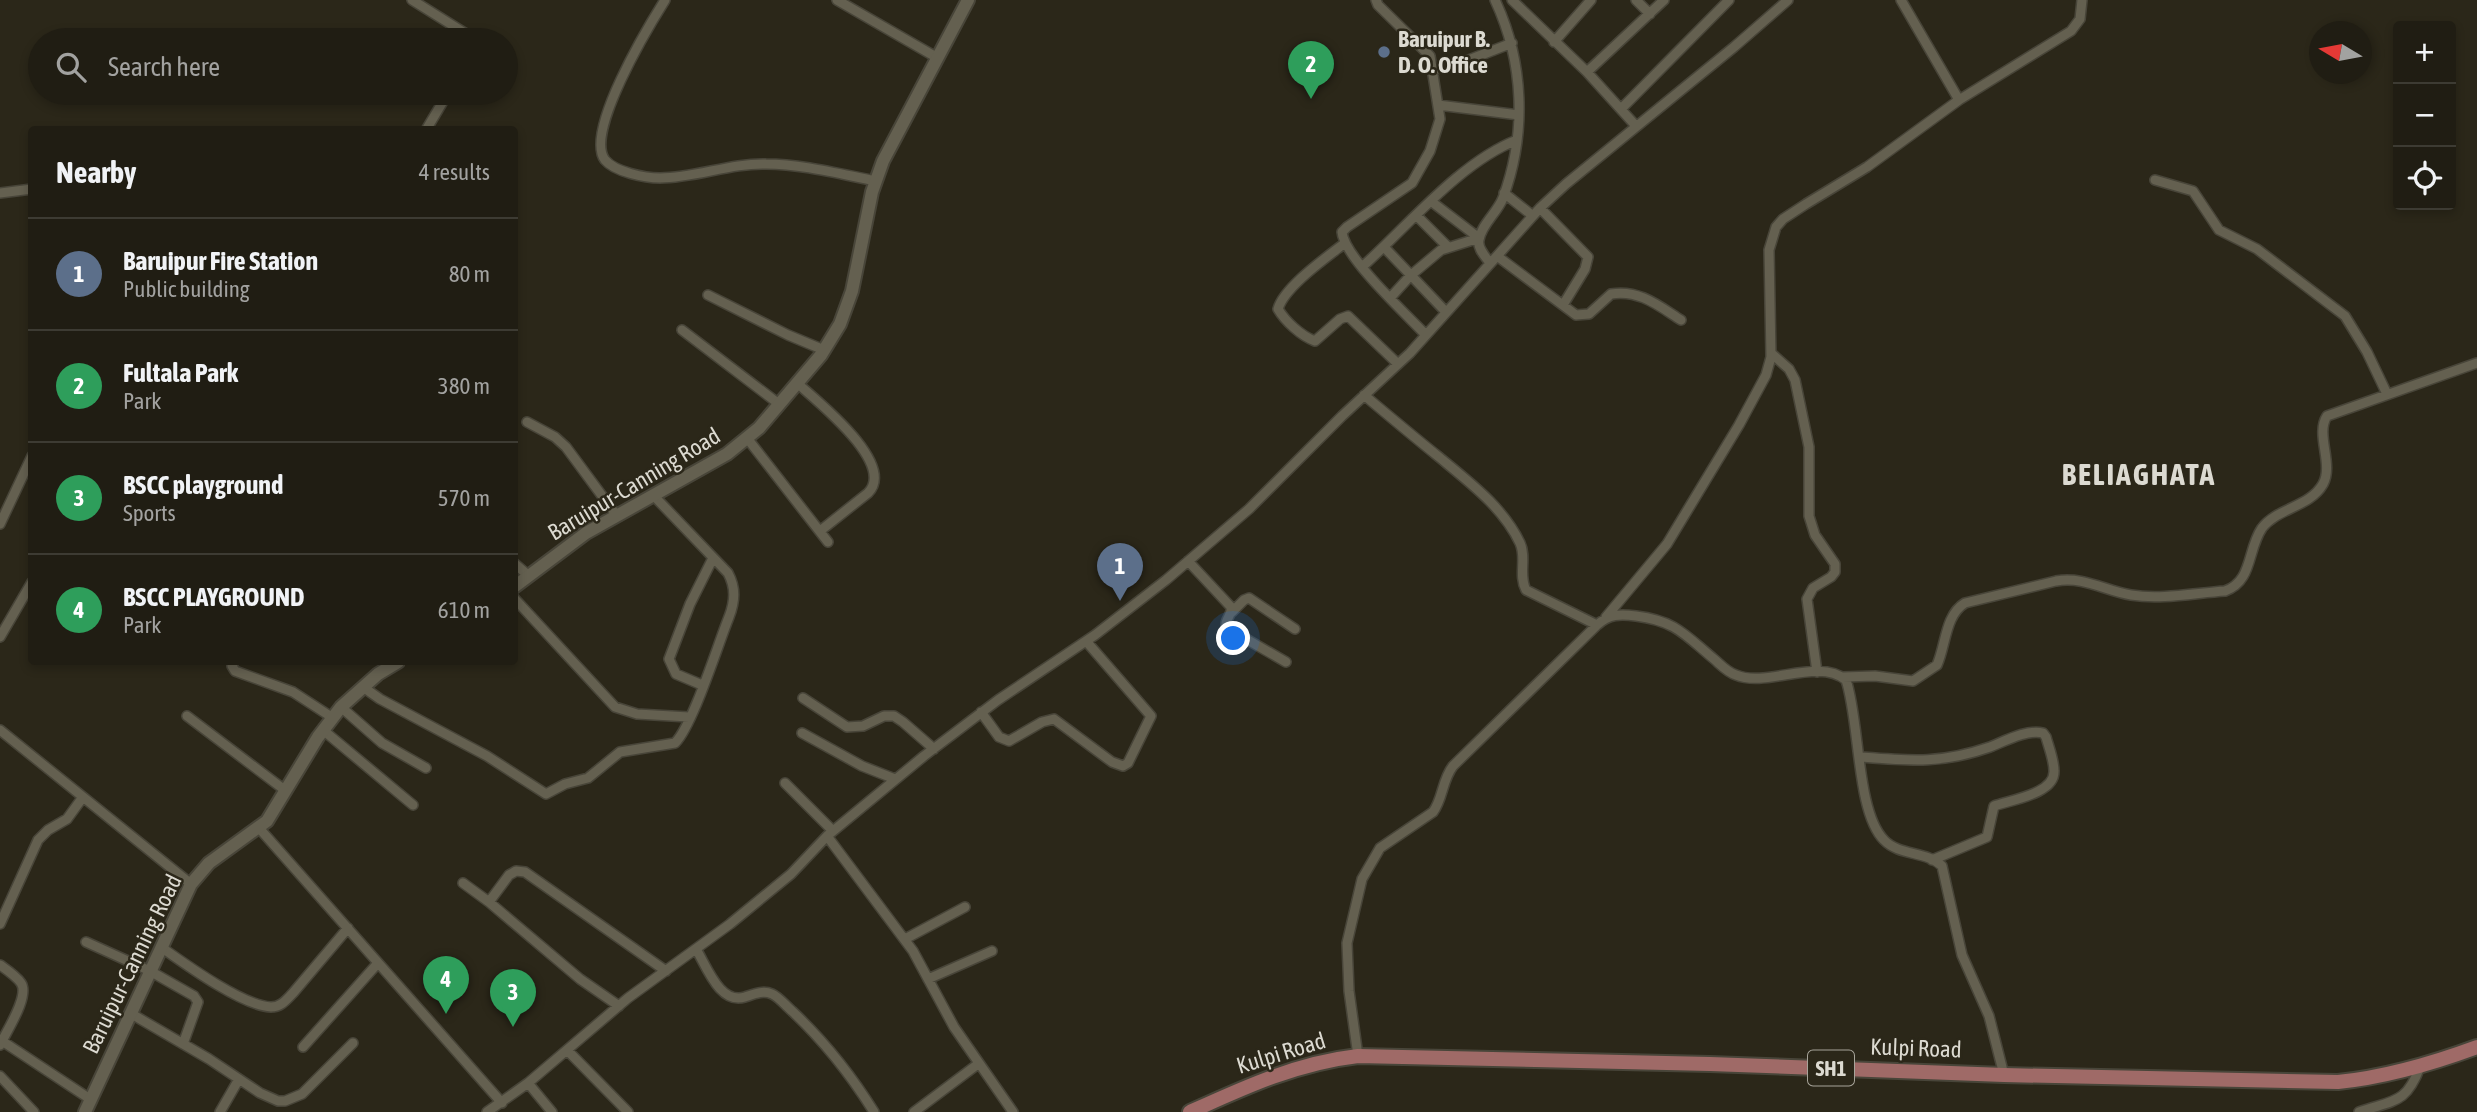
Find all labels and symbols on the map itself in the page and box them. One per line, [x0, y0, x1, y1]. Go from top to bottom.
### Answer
north arrow [2309, 21, 2372, 84]
place label: Baruipur B. D. O. Office [1398, 26, 1490, 78]
pin: 2 [1288, 41, 1334, 99]
marker: Baruipur B. D. O. Office [1376, 44, 1392, 60]
street label: Baruipur-Canning Road [543, 422, 725, 546]
district label: BELIAGHATA [2062, 457, 2216, 491]
pin: 1 [1097, 543, 1143, 601]
your location [1216, 621, 1250, 655]
street label: Baruipur-Canning Road [77, 870, 187, 1058]
pin: 4 [423, 956, 469, 1014]
pin: 3 [490, 969, 536, 1027]
street label: Kulpi Road [1233, 1027, 1329, 1079]
street label: Kulpi Road [1870, 1033, 1962, 1063]
road number: SH1 [1808, 1050, 1854, 1086]

